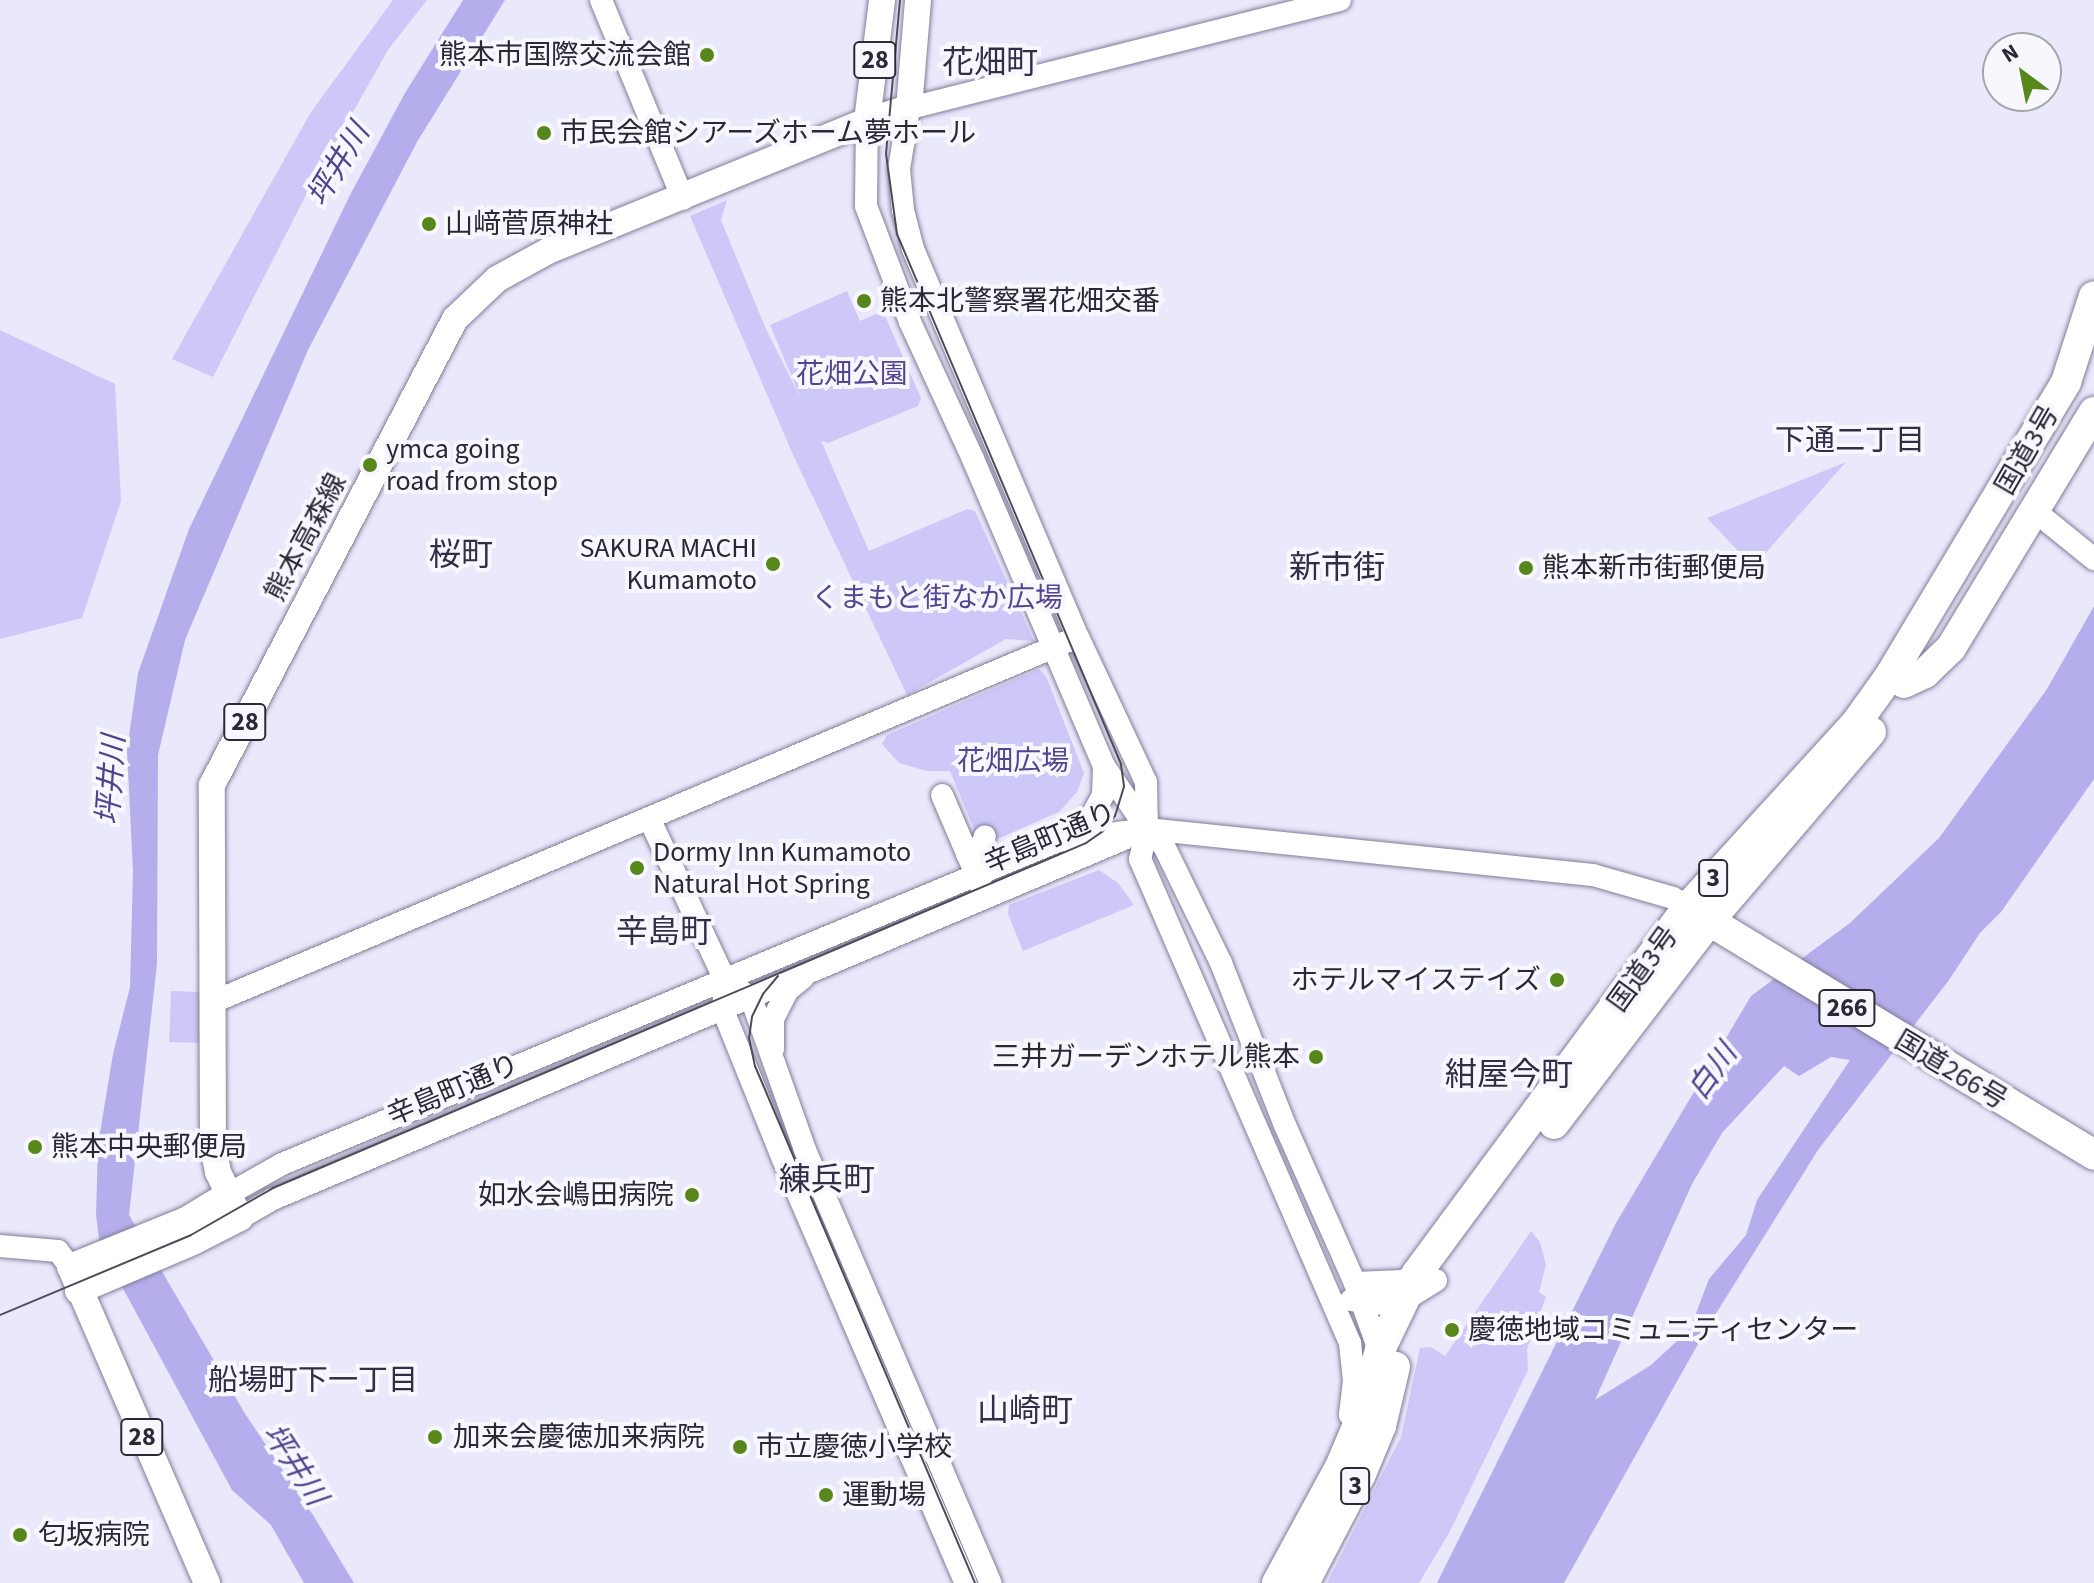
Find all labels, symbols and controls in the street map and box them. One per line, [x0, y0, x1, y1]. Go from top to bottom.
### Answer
north arrow [1982, 32, 2062, 112]
text: N [1996, 36, 2025, 71]
place label: 熊本市国際交流会館 [439, 38, 691, 72]
road number: 28 [853, 38, 897, 82]
district label: 花畑町 [942, 44, 1038, 82]
marker: 熊本市国際交流会館 [698, 46, 716, 64]
place label: 市民会館シアーズホーム夢ホール [560, 116, 978, 150]
water label: 坪井川 [300, 117, 378, 213]
marker: 市民会館シアーズホーム夢ホール [535, 124, 553, 142]
place label: 山﨑菅原神社 [445, 207, 613, 241]
marker: 山﨑菅原神社 [420, 215, 438, 233]
place label: 熊本北警察署花畑交番 [880, 284, 1160, 318]
marker: 熊本北警察署花畑交番 [855, 292, 873, 310]
park label: 花畑公園 [796, 357, 908, 391]
street label: 国道3号 [1988, 399, 2066, 501]
district label: 下通二丁目 [1775, 423, 1925, 459]
place label: ymca going road from stop [386, 432, 558, 498]
marker: ymca going road from stop [361, 456, 379, 474]
street label: 熊本高森線 [258, 467, 354, 607]
place label: SAKURA MACHI Kumamoto [579, 531, 757, 597]
district label: 桜町 [429, 536, 493, 574]
district label: 新市街 [1289, 549, 1385, 587]
place label: 熊本新市街郵便局 [1542, 551, 1766, 585]
marker: SAKURA MACHI Kumamoto [764, 555, 782, 573]
marker: 熊本新市街郵便局 [1517, 559, 1535, 577]
park label: くまもと街なか広場 [811, 581, 1063, 615]
road number: 28 [223, 700, 267, 744]
water label: 坪井川 [91, 734, 133, 826]
park label: 花畑広場 [957, 744, 1069, 778]
street label: 辛島町通り [979, 795, 1121, 881]
place label: Dormy Inn Kumamoto Natural Hot Spring [653, 835, 911, 901]
road number: 3 [1697, 856, 1729, 900]
marker: Dormy Inn Kumamoto Natural Hot Spring [628, 859, 646, 877]
district label: 辛島町 [616, 913, 712, 951]
street label: 国道3号 [1601, 920, 1685, 1018]
place label: ホテルマイステイズ [1289, 963, 1541, 997]
marker: ホテルマイステイズ [1548, 971, 1566, 989]
road number: 266 [1817, 986, 1877, 1030]
street label: 国道266号 [1888, 1023, 2014, 1117]
water label: 白川 [1681, 1037, 1745, 1107]
place label: 三井ガーデンホテル熊本 [992, 1040, 1300, 1074]
street label: 辛島町通り [382, 1047, 524, 1133]
marker: 三井ガーデンホテル熊本 [1307, 1048, 1325, 1066]
district label: 紺屋今町 [1445, 1056, 1573, 1094]
place label: 熊本中央郵便局 [51, 1130, 247, 1164]
marker: 熊本中央郵便局 [26, 1138, 44, 1156]
district label: 練兵町 [779, 1161, 875, 1199]
place label: 如水会嶋田病院 [478, 1178, 674, 1212]
marker: 如水会嶋田病院 [681, 1184, 703, 1206]
place label: 慶徳地域コミュニティセンター [1468, 1313, 1860, 1347]
marker: 慶徳地域コミュニティセンター [1443, 1321, 1461, 1339]
district label: 船場町下一丁目 [208, 1363, 418, 1399]
district label: 山崎町 [977, 1392, 1073, 1430]
road number: 28 [120, 1415, 164, 1459]
water label: 坪井川 [254, 1417, 334, 1513]
place label: 加来会慶徳加来病院 [453, 1420, 705, 1454]
marker: 加来会慶徳加来病院 [424, 1426, 446, 1448]
place label: 市立慶徳小学校 [756, 1430, 952, 1464]
marker: 市立慶徳小学校 [731, 1438, 749, 1456]
road number: 3 [1339, 1464, 1371, 1508]
place label: 運動場 [842, 1478, 926, 1512]
marker: 運動場 [817, 1486, 835, 1504]
place label: 匂坂病院 [38, 1518, 150, 1552]
marker: 匂坂病院 [9, 1524, 31, 1546]

